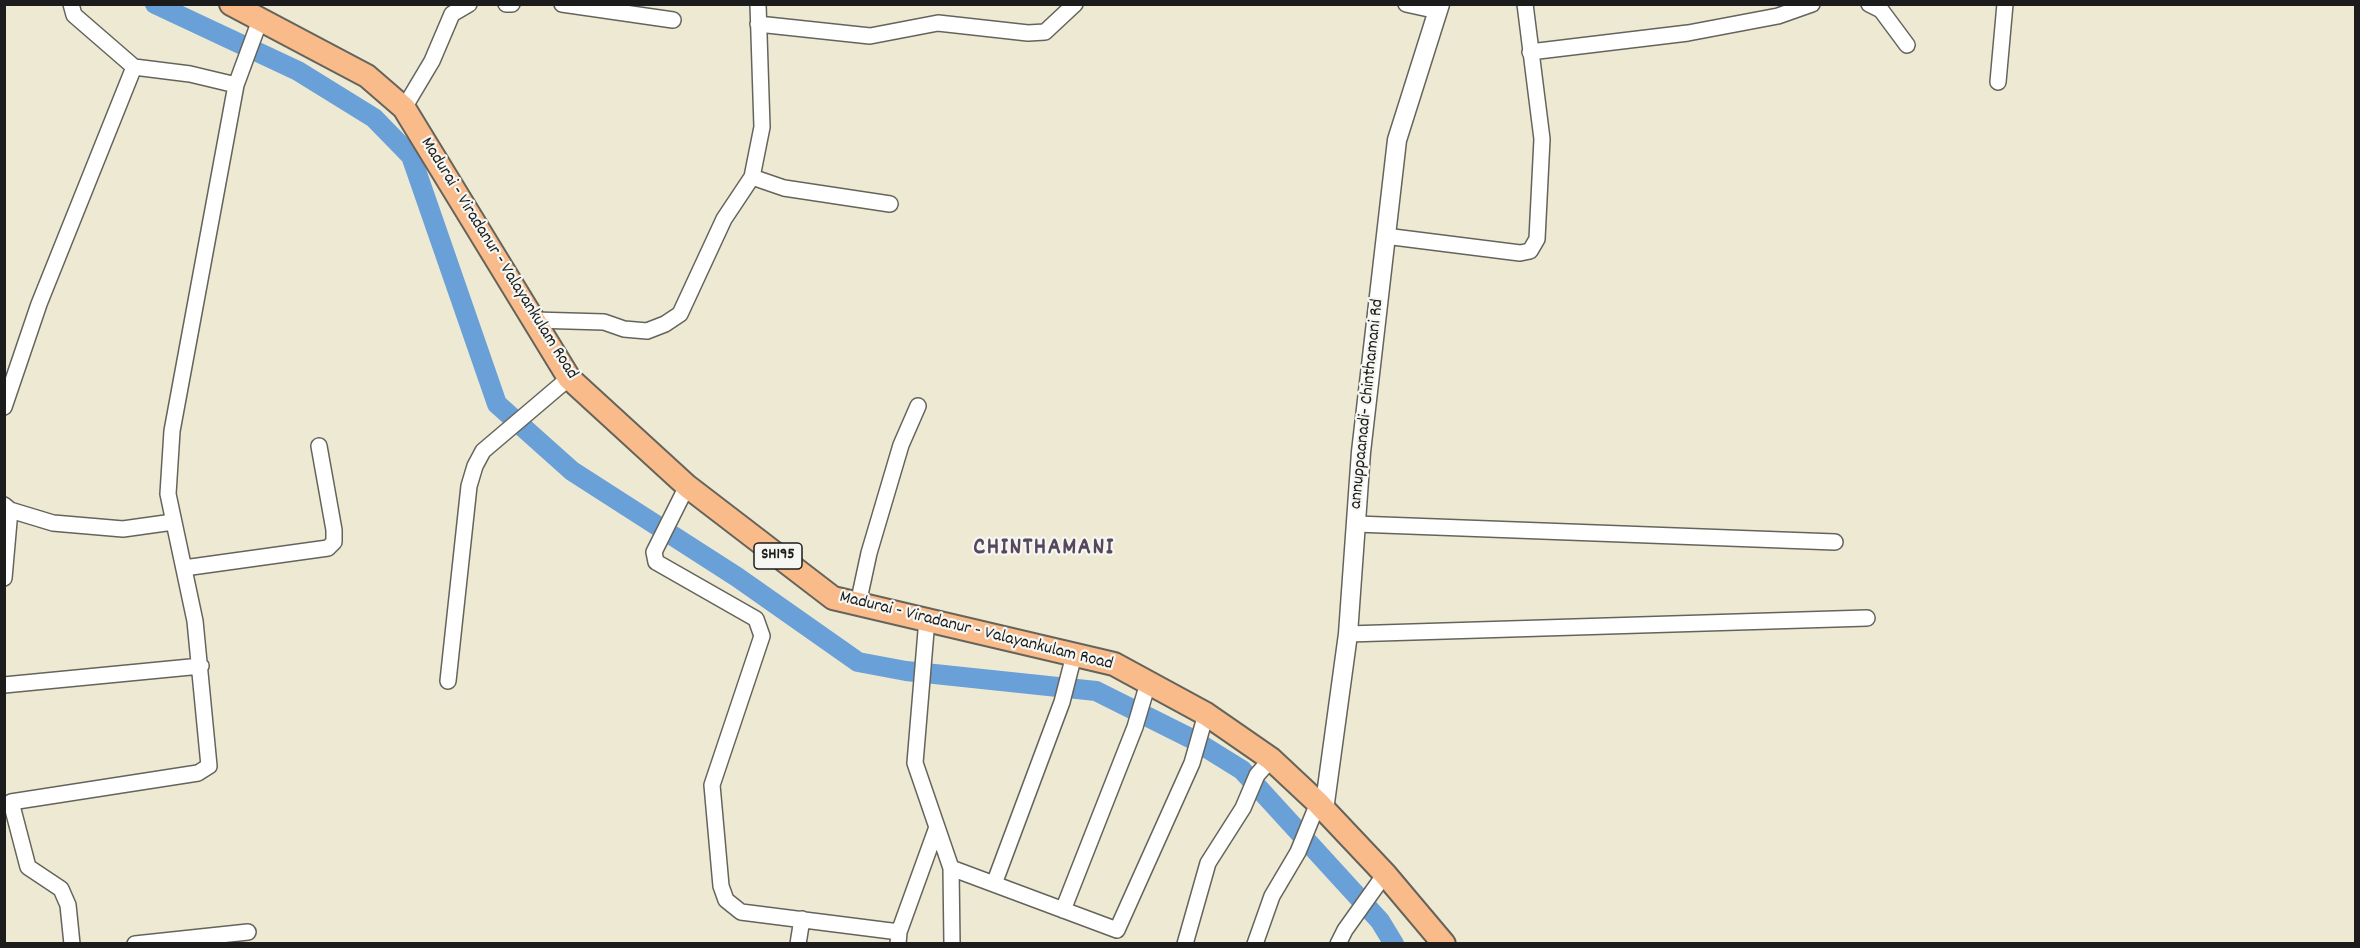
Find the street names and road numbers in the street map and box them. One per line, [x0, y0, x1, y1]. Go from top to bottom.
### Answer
street label: Madurai - Viradanur - Valayankulam Road [414, 134, 582, 384]
street label: annuppaanadi- Chinthamani Rd [1346, 298, 1390, 510]
road number: SH195 [754, 543, 802, 569]
street label: Madurai - Viradanur - Valayankulam Road [837, 588, 1115, 676]

